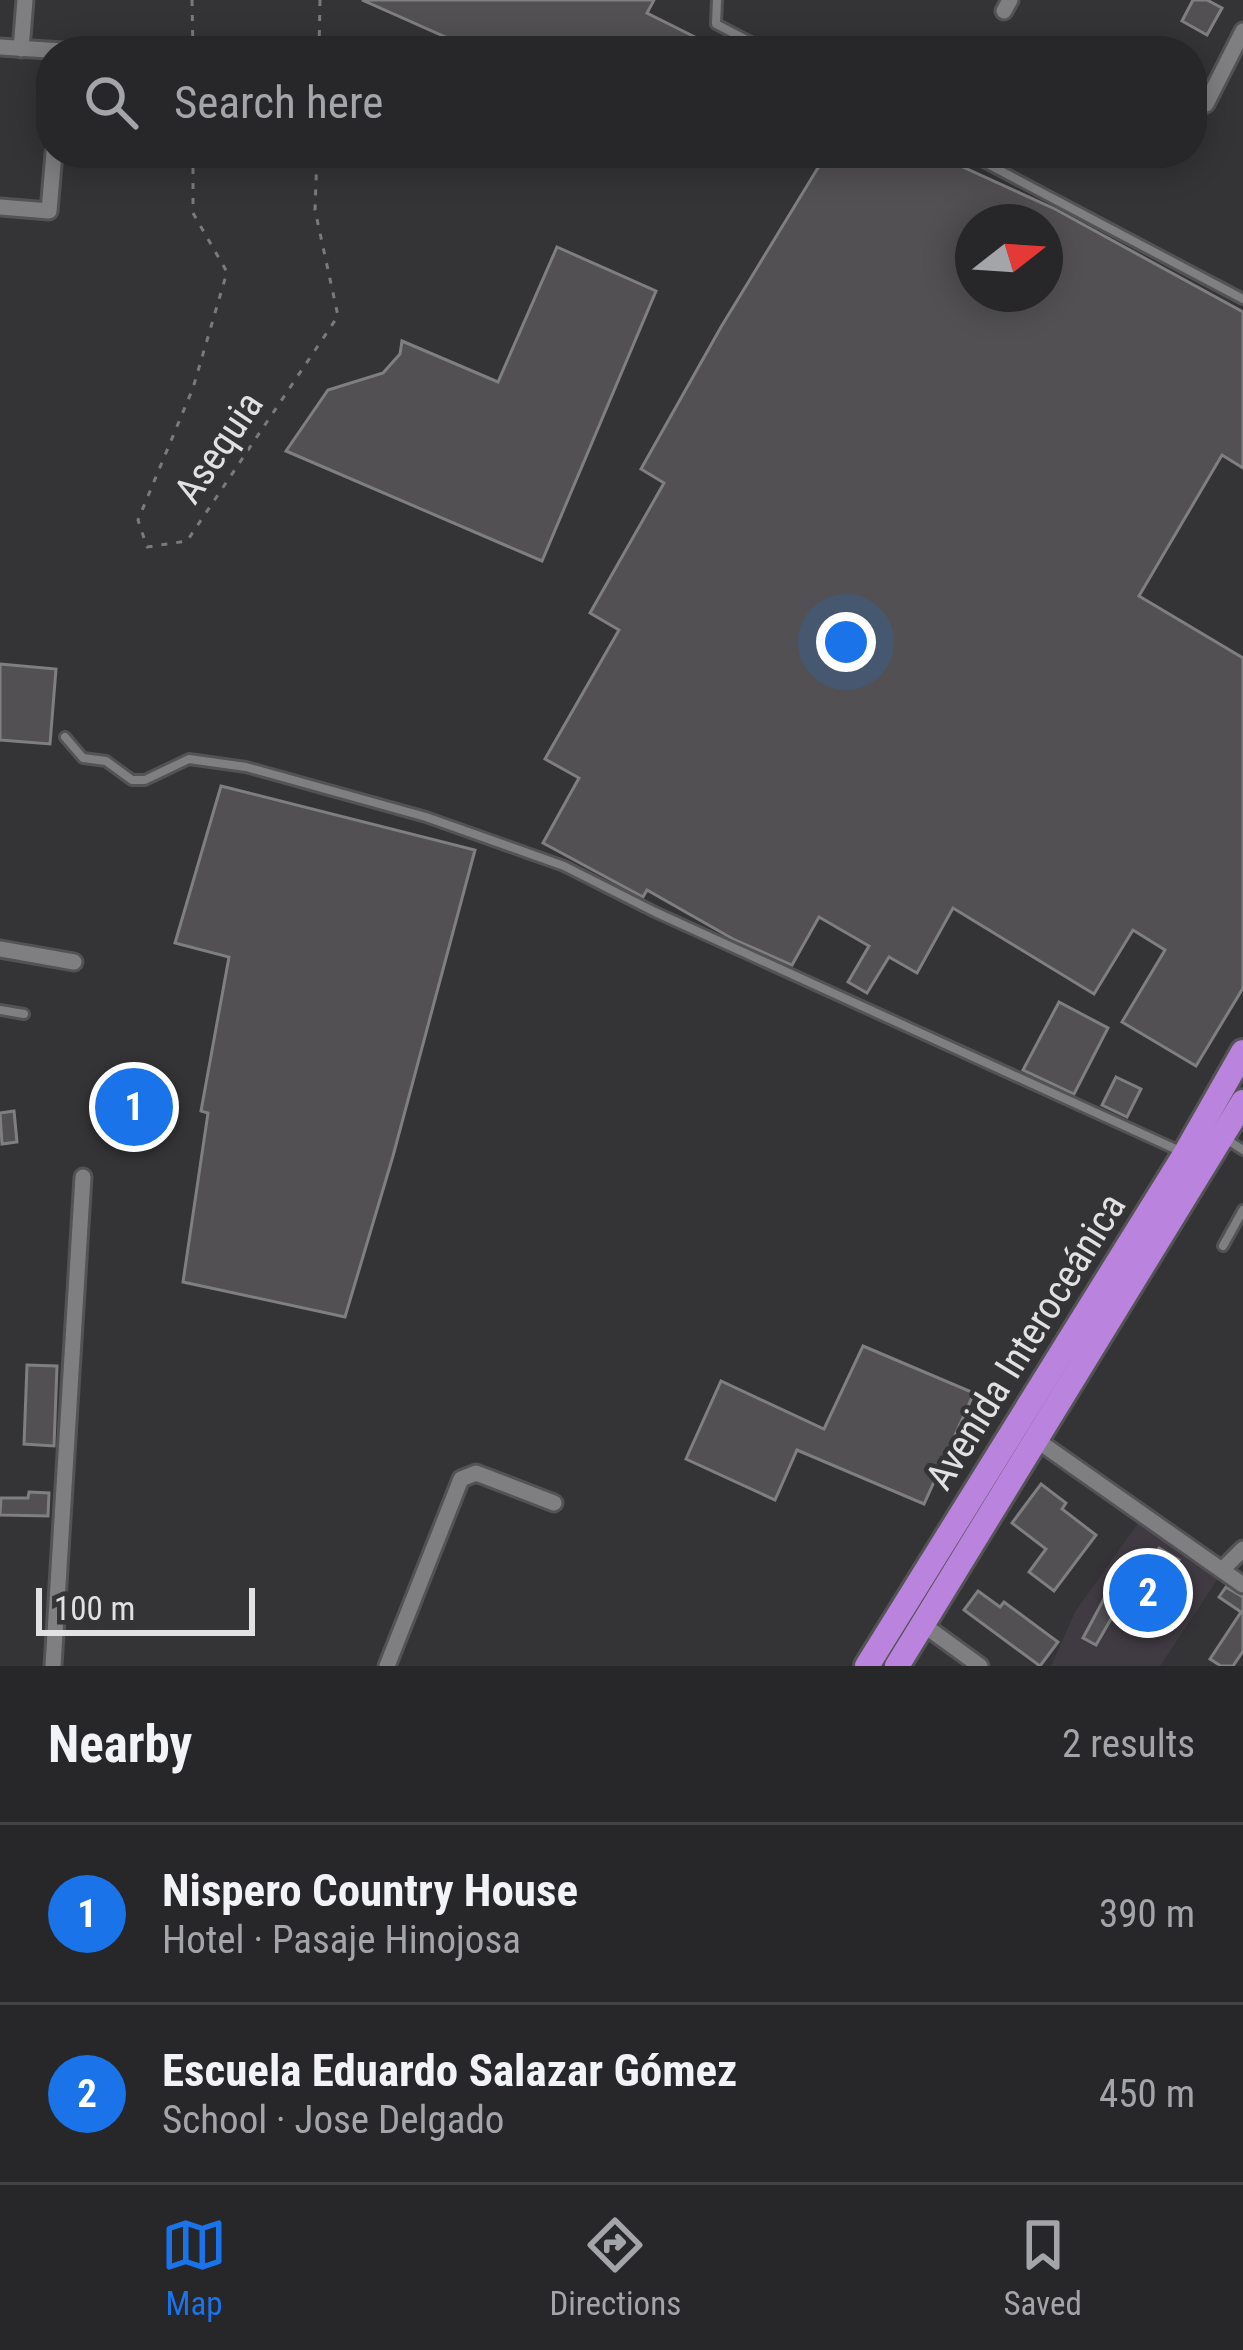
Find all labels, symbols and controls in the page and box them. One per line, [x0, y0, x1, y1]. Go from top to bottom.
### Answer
search box [36, 36, 1207, 168]
icon: search [78, 69, 144, 135]
text: Search here [174, 76, 383, 129]
north arrow [955, 204, 1063, 312]
street label: Asequia [165, 383, 273, 512]
your location [816, 612, 876, 672]
pin: 1 [95, 1062, 173, 1152]
street label: Avenida Interoceánica [916, 1185, 1135, 1498]
pin: 2 [1109, 1548, 1187, 1638]
scale bar [36, 1582, 255, 1635]
text: 100 m [54, 1589, 135, 1628]
text: Nearby [48, 1715, 192, 1774]
text: 2 results [1062, 1721, 1195, 1767]
text: Nispero Country House [162, 1864, 578, 1917]
text: 1 [77, 1891, 97, 1937]
text: 390 m [1099, 1891, 1195, 1937]
text: Hotel · Pasaje Hinojosa [162, 1917, 521, 1963]
text: Escuela Eduardo Salazar Gómez [162, 2044, 737, 2097]
text: 2 [77, 2071, 97, 2117]
text: 450 m [1099, 2071, 1195, 2117]
text: School · Jose Delgado [162, 2097, 504, 2143]
tab: Map [161, 2212, 227, 2323]
tab: Directions [549, 2212, 681, 2323]
tab: Saved [1003, 2212, 1082, 2323]

